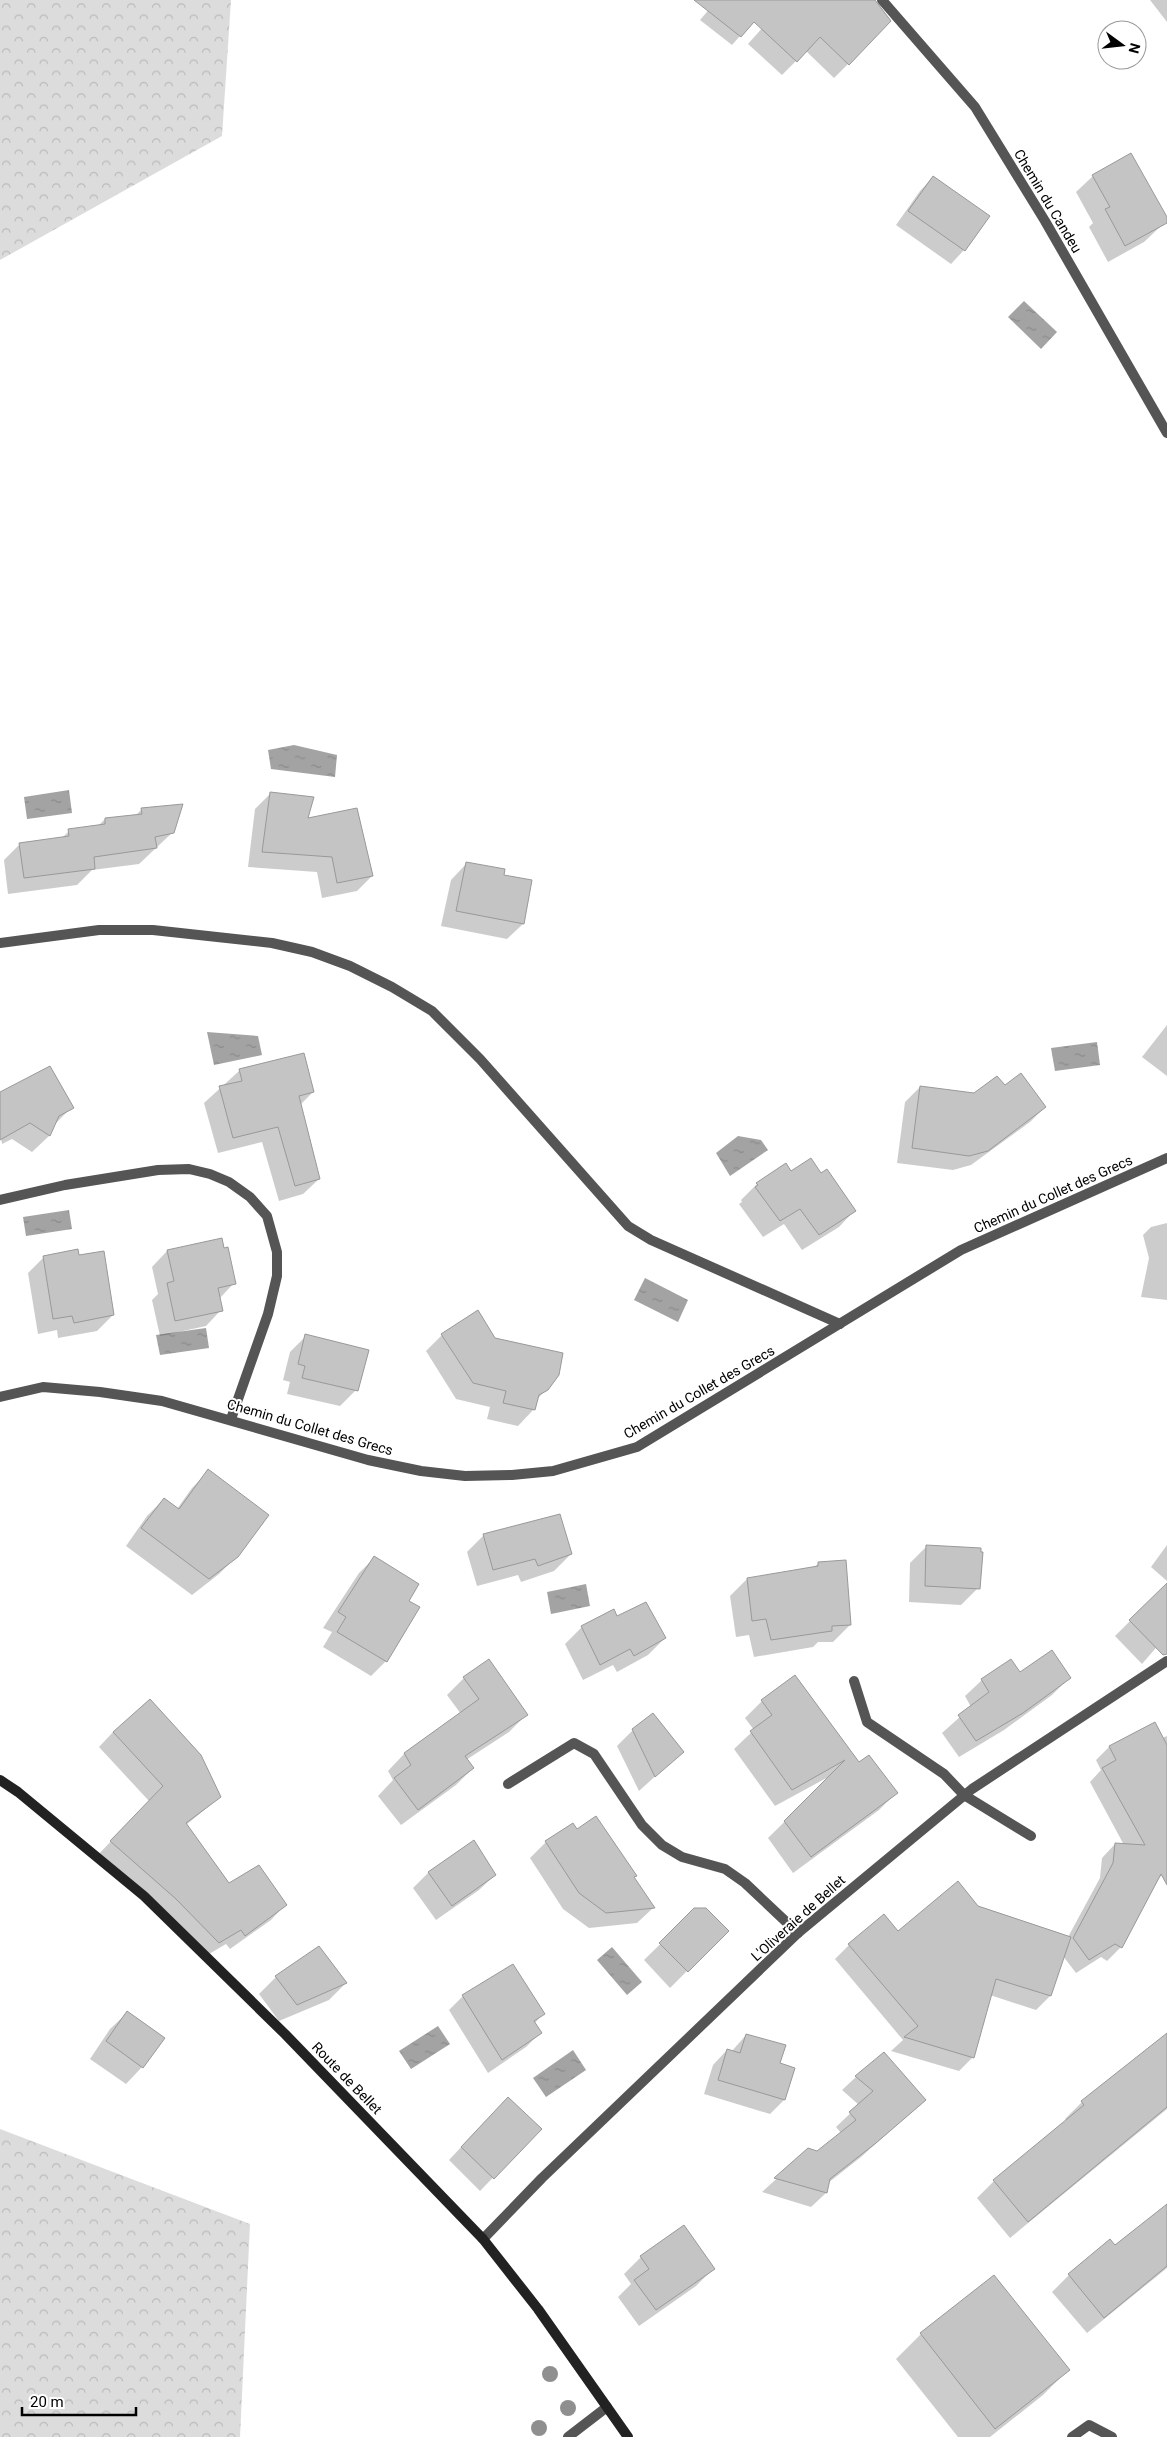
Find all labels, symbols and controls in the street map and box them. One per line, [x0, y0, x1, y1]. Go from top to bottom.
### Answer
north arrow [1097, 20, 1147, 70]
text: N [1126, 42, 1144, 55]
street label: Chemin du Candeu [1011, 146, 1085, 256]
street label: Chemin du Collet des Grecs [971, 1152, 1135, 1236]
street label: Chemin du Collet des Grecs [621, 1342, 777, 1442]
street label: Chemin du Collet des Grecs [225, 1396, 395, 1458]
street label: L'Oliveraie de Bellet [748, 1871, 849, 1964]
street label: Route de Bellet [309, 2039, 386, 2118]
scale bar [22, 2384, 136, 2416]
text: 20 m [30, 2393, 64, 2411]

